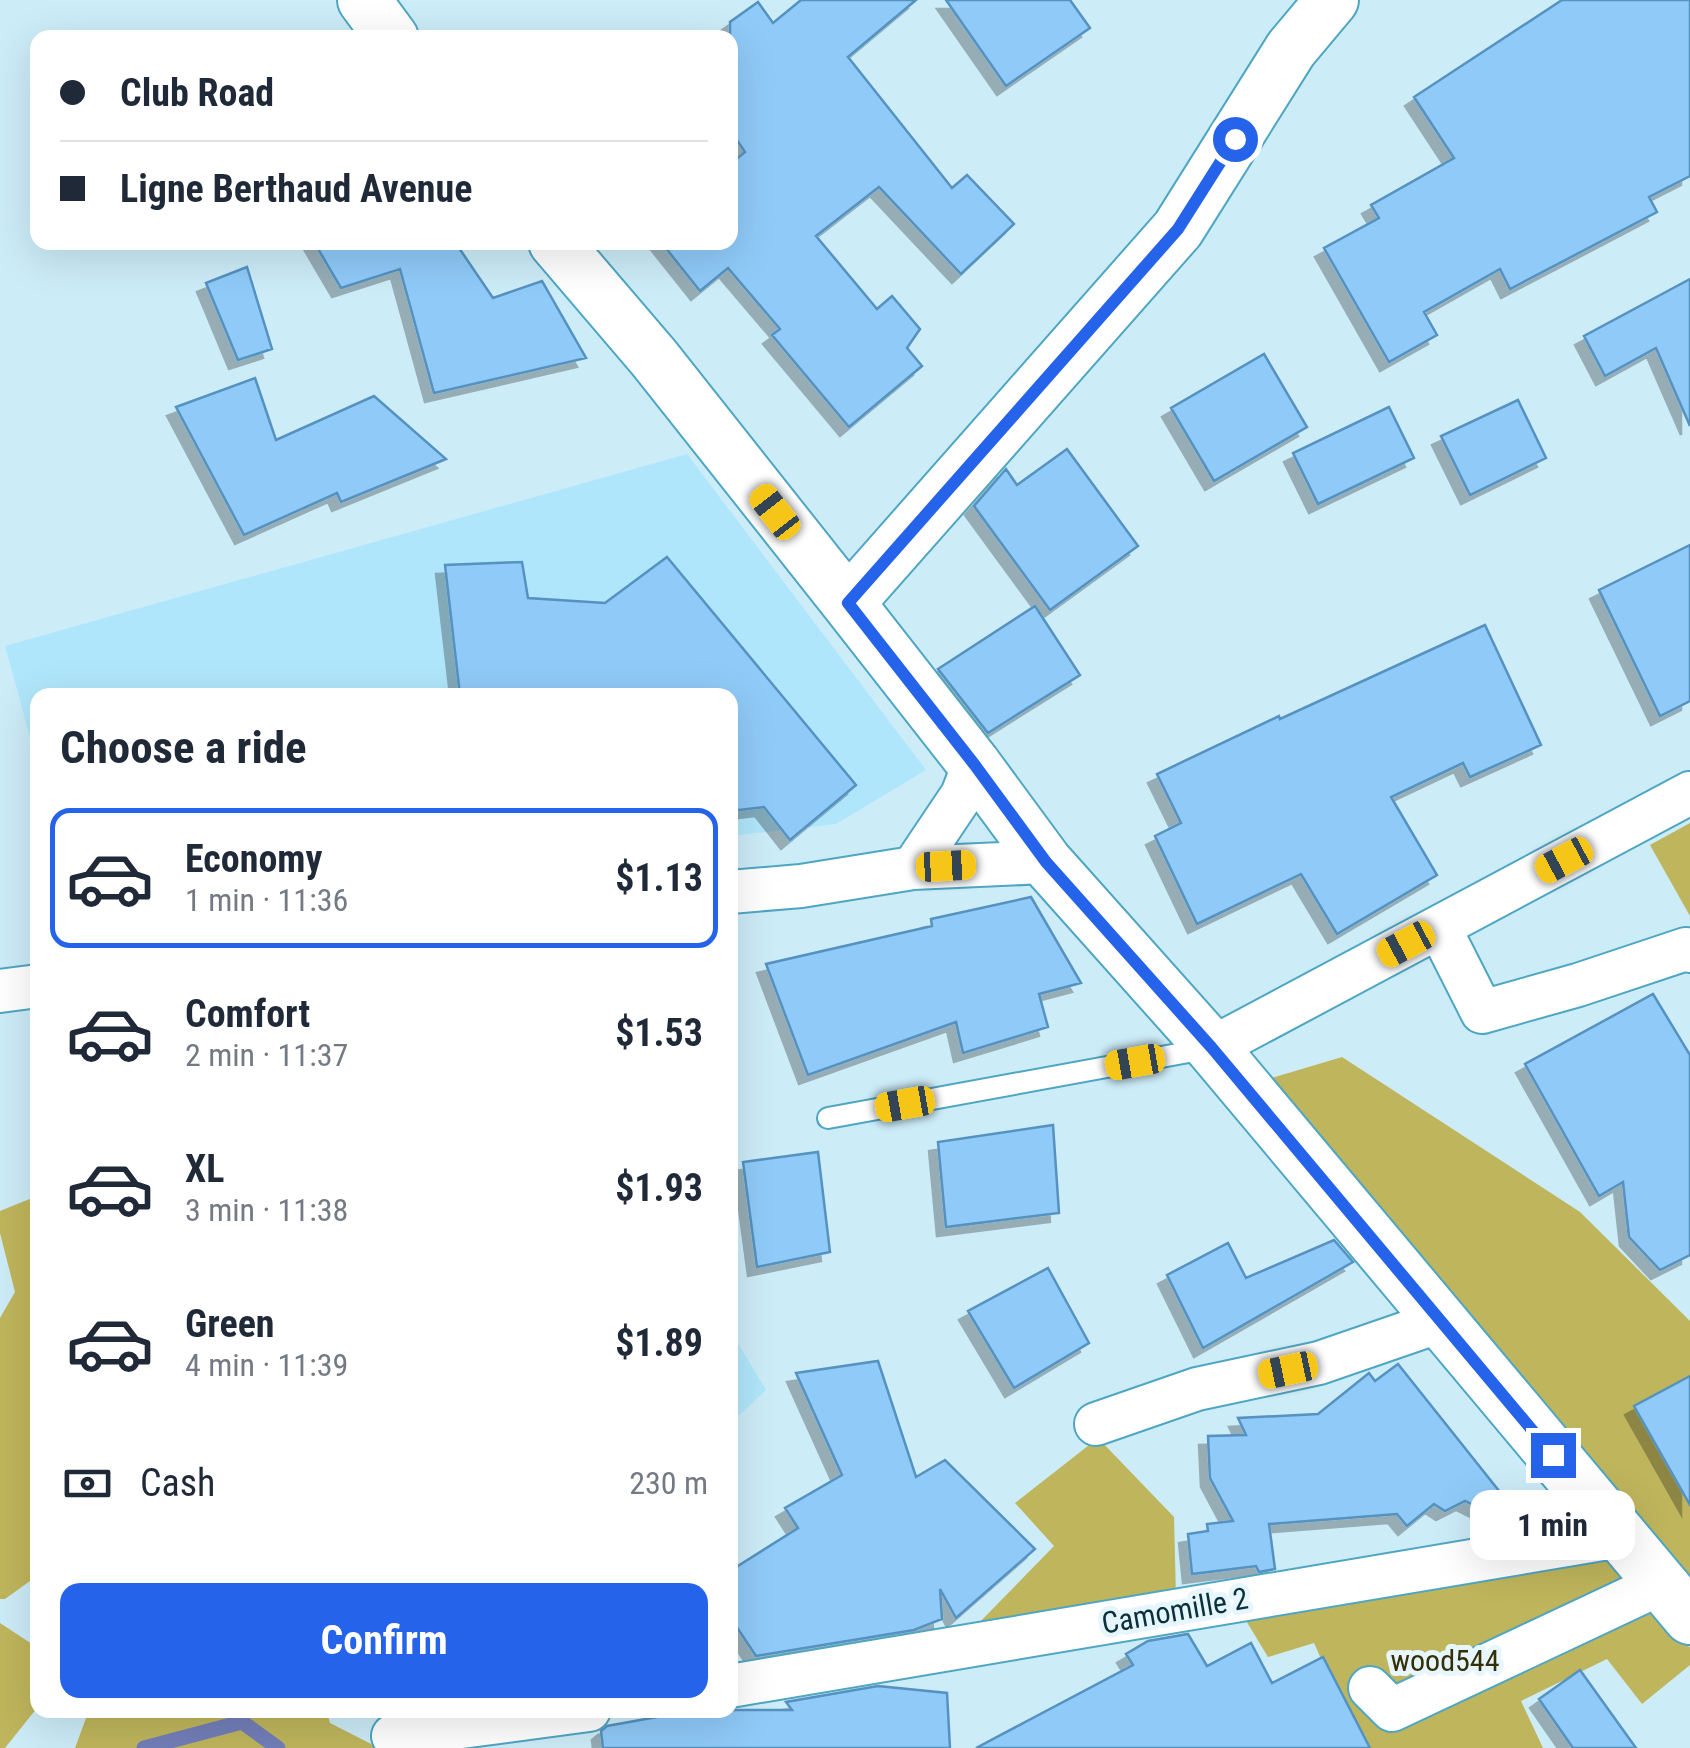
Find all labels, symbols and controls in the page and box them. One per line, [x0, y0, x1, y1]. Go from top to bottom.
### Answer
text: Club Road [120, 71, 274, 115]
route start [1213, 117, 1258, 162]
text: Ligne Berthaud Avenue [120, 167, 472, 211]
car [745, 479, 805, 545]
text: Choose a ride [60, 721, 307, 774]
icon: car [65, 833, 155, 923]
car [1530, 833, 1598, 887]
text: Economy [185, 837, 322, 881]
car [915, 849, 977, 883]
text: $1.13 [615, 856, 703, 900]
text: 1 min · 11:36 [185, 881, 348, 919]
car [1372, 917, 1440, 971]
icon: car [65, 988, 155, 1078]
text: Comfort [185, 992, 310, 1036]
text: $1.53 [615, 1011, 703, 1055]
text: 2 min · 11:37 [185, 1036, 348, 1074]
car [1103, 1042, 1167, 1082]
car [873, 1084, 937, 1124]
icon: car [65, 1143, 155, 1233]
text: XL [185, 1147, 224, 1191]
text: $1.93 [615, 1166, 703, 1210]
text: 3 min · 11:38 [185, 1191, 348, 1229]
icon: car [65, 1298, 155, 1388]
text: Green [185, 1302, 275, 1346]
text: $1.89 [615, 1321, 703, 1365]
text: 4 min · 11:39 [185, 1346, 348, 1384]
car [1256, 1349, 1320, 1391]
route end [1531, 1433, 1576, 1478]
icon: cash [60, 1456, 115, 1511]
text: Cash [140, 1461, 215, 1505]
text: 230 m [629, 1464, 708, 1502]
callout: 1 min [1470, 1490, 1636, 1560]
text: 1 min [1517, 1506, 1588, 1544]
street label: Camomille 2 [1099, 1580, 1251, 1641]
button: Confirm [60, 1583, 708, 1698]
park label: wood544 [1391, 1643, 1499, 1678]

